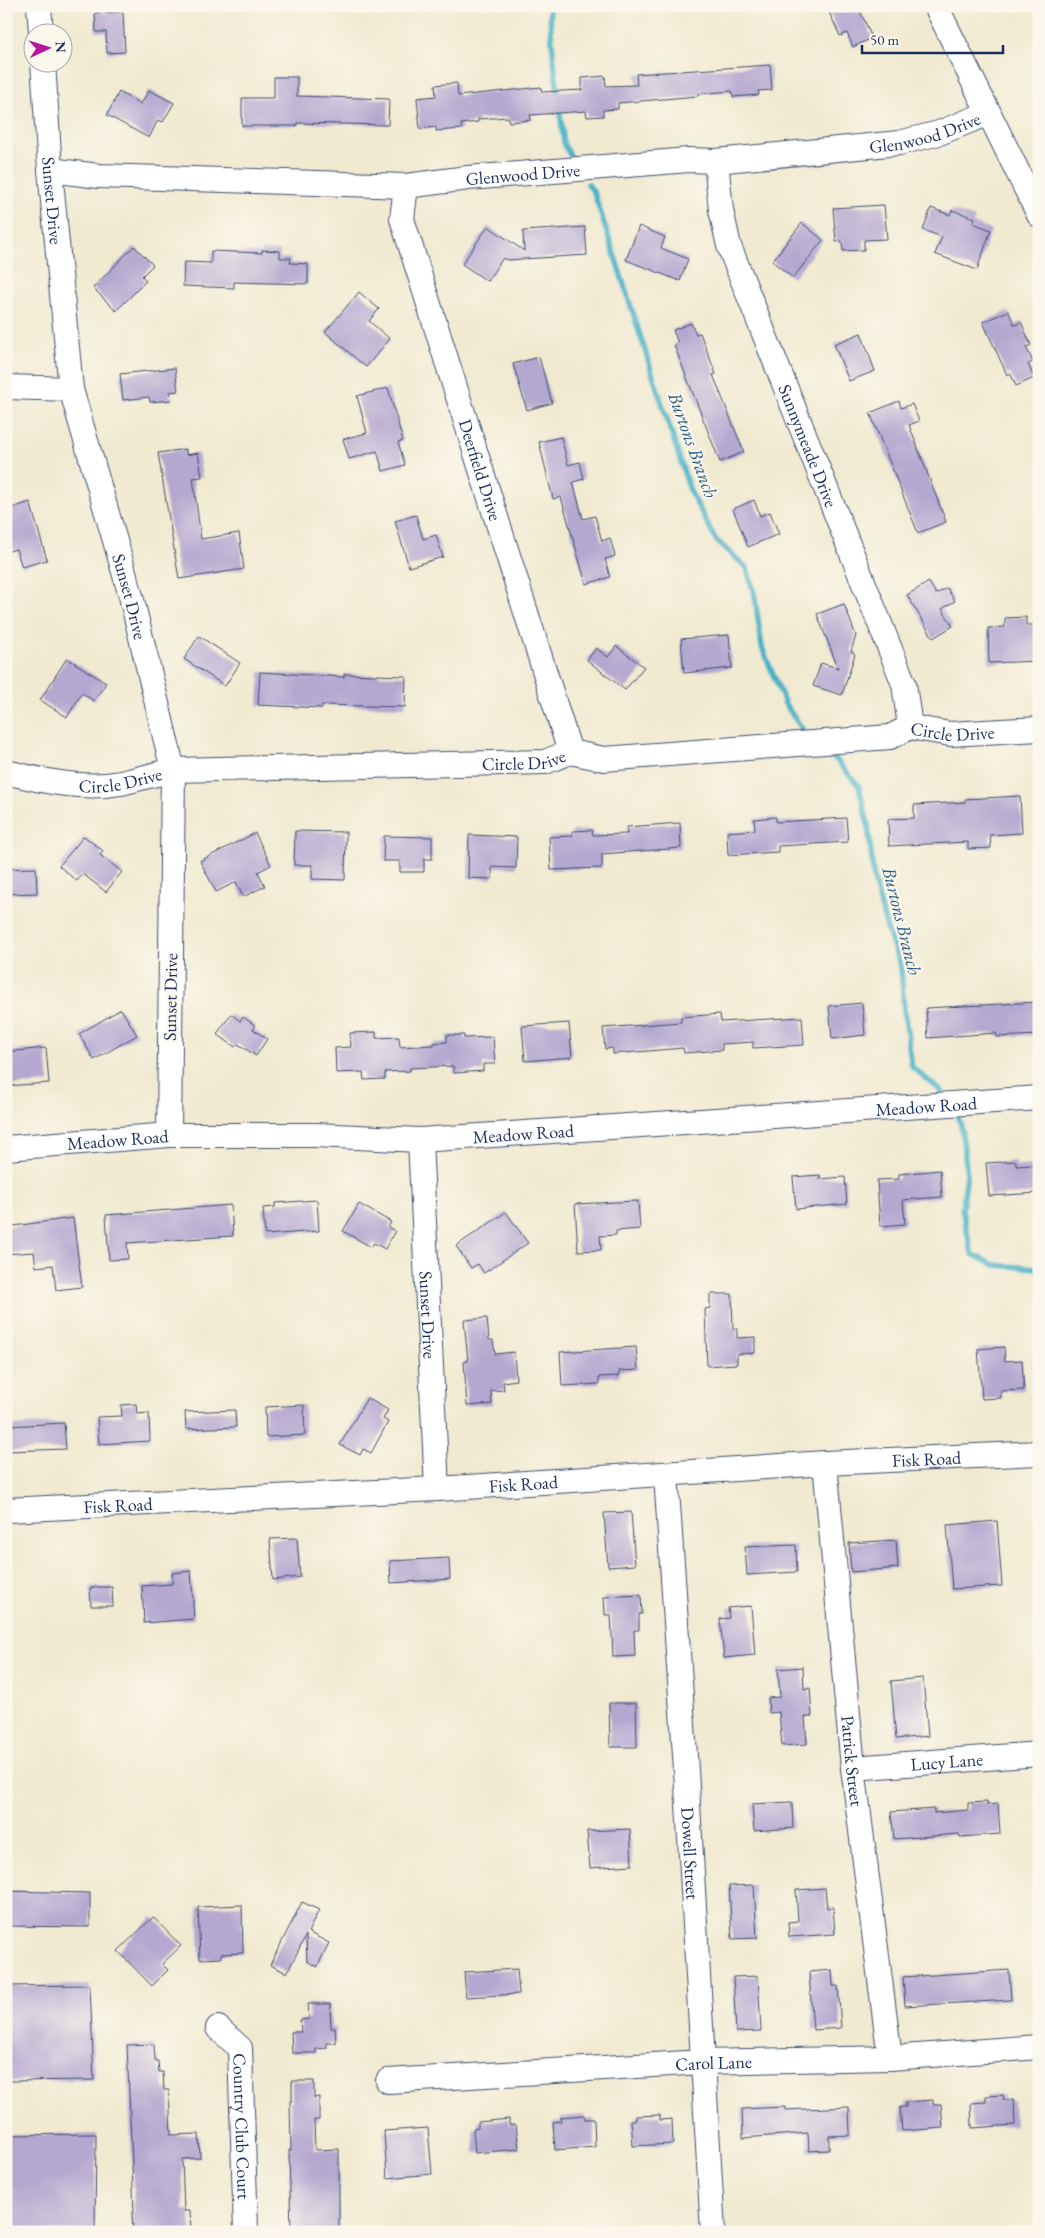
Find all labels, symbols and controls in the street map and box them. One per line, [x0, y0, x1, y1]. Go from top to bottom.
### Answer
north arrow [22, 22, 72, 72]
scale bar [862, 22, 1004, 54]
text: 50 m [870, 30, 899, 49]
text: N [52, 41, 70, 54]
street label: Glenwood Drive [868, 106, 984, 157]
street label: Sunset Drive [38, 156, 69, 246]
street label: Glenwood Drive [465, 157, 581, 190]
street label: Sunnymeade Drive [774, 381, 844, 510]
water label: Burtons Branch [662, 388, 724, 501]
street label: Deerfield Drive [454, 416, 508, 523]
street label: Sunset Drive [108, 551, 153, 642]
street label: Circle Drive [909, 716, 995, 746]
street label: Circle Drive [482, 744, 569, 775]
street label: Circle Drive [78, 762, 164, 797]
water label: Burtons Branch [876, 863, 927, 978]
street label: Sunset Drive [158, 953, 182, 1041]
street label: Meadow Road [875, 1091, 978, 1121]
street label: Meadow Road [472, 1118, 575, 1148]
street label: Meadow Road [66, 1124, 170, 1155]
street label: Sunset Drive [415, 1270, 442, 1359]
street label: Fisk Road [891, 1445, 963, 1471]
street label: Fisk Road [488, 1469, 559, 1497]
street label: Fisk Road [83, 1491, 154, 1518]
street label: Patrick Street [837, 1714, 869, 1808]
street label: Lucy Lane [910, 1747, 984, 1775]
street label: Dowell Street [677, 1806, 705, 1901]
street label: Carol Lane [674, 2049, 752, 2075]
street label: Country Club Court [229, 2053, 256, 2200]

